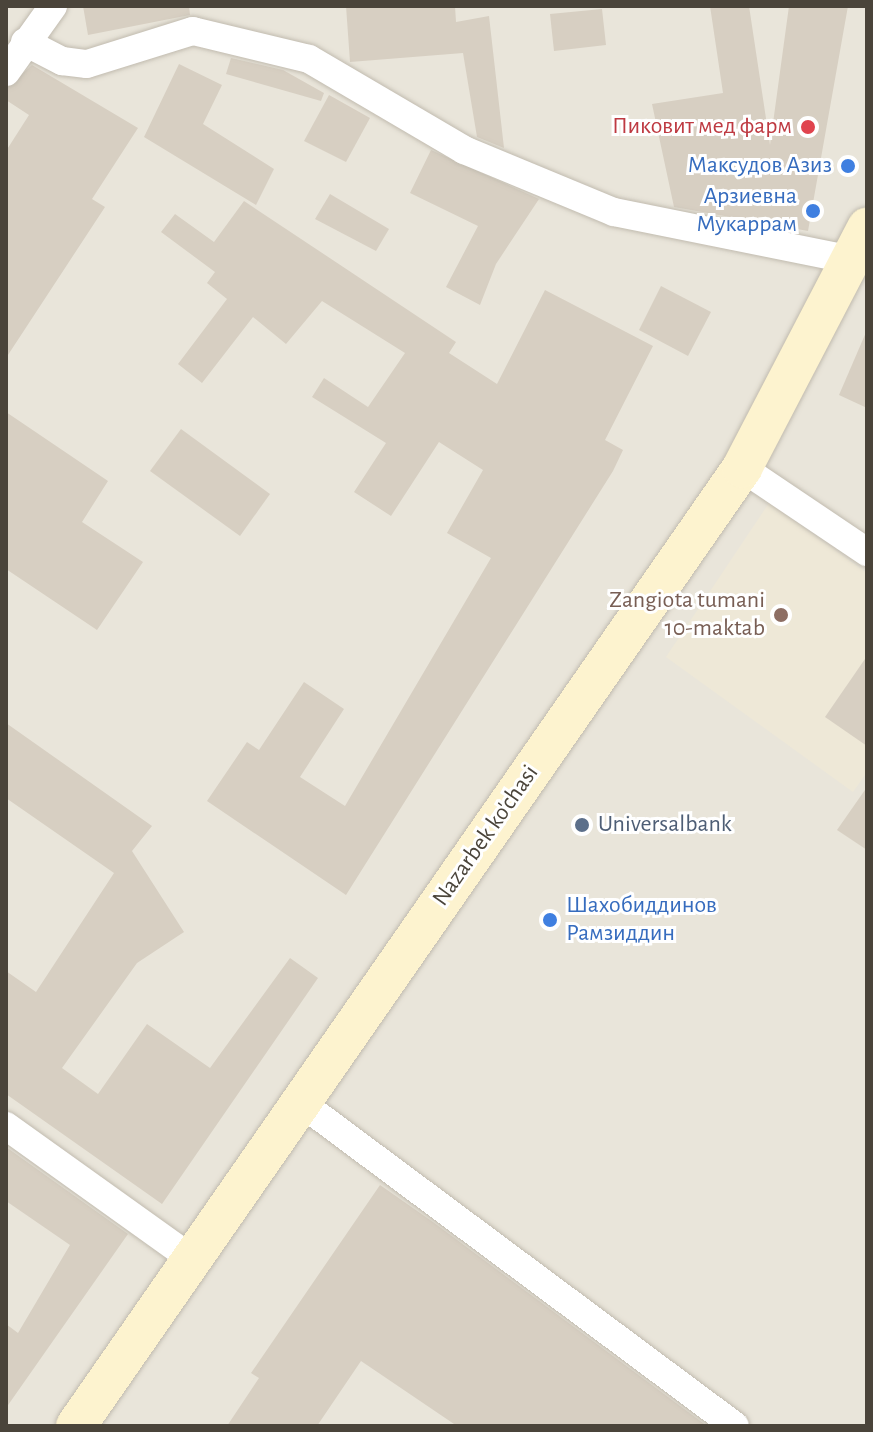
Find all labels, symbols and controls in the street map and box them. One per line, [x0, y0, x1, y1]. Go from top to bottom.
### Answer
place label: Пиковит мед фарм [612, 113, 792, 141]
marker: Пиковит мед фарм [799, 118, 817, 136]
place label: Максудов Азиз [687, 152, 832, 180]
marker: Максудов Азиз [839, 157, 857, 175]
place label: Арзиевна Мукаррам [696, 183, 797, 239]
marker: Арзиевна Мукаррам [804, 202, 822, 220]
place label: Zangiota tumani 10-maktab [609, 587, 765, 643]
marker: Zangiota tumani 10-maktab [772, 606, 790, 624]
street label: Nazarbek ko'chasi [427, 760, 545, 912]
place label: Universalbank [598, 811, 732, 839]
marker: Universalbank [573, 816, 591, 834]
place label: Шахобиддинов Рамзиддин [566, 892, 717, 948]
marker: Шахобиддинов Рамзиддин [541, 911, 559, 929]

